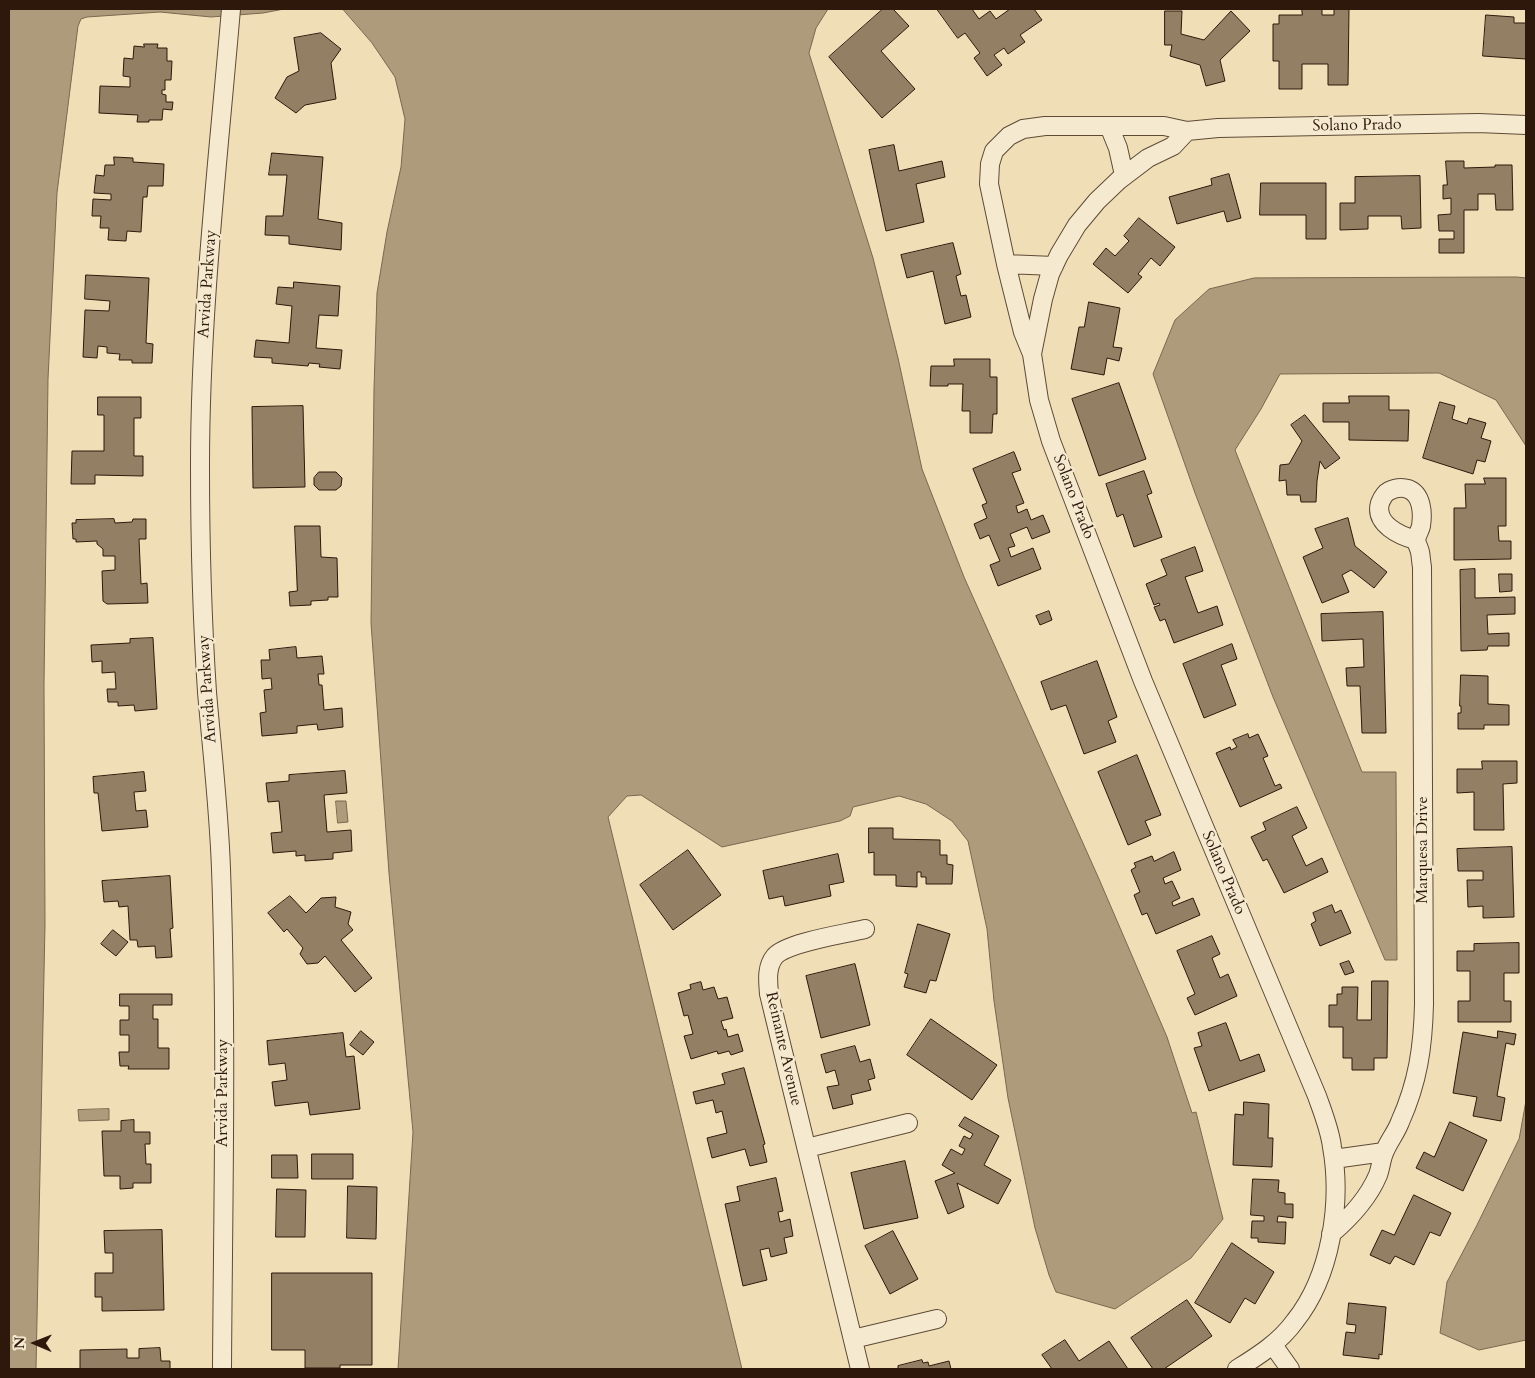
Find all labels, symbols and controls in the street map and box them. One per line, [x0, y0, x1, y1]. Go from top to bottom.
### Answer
street label: Solano Prado [1312, 116, 1402, 136]
street label: Arvida Parkway [195, 229, 221, 339]
street label: Solano Prado [1048, 452, 1098, 542]
street label: Arvida Parkway [195, 634, 221, 744]
street label: Marquesa Drive [1413, 796, 1433, 904]
street label: Solano Prado [1197, 828, 1249, 918]
street label: Reinante Avenue [761, 990, 805, 1108]
street label: Arvida Parkway [213, 1039, 233, 1147]
north arrow [10, 1318, 60, 1368]
text: N [10, 1336, 29, 1349]

